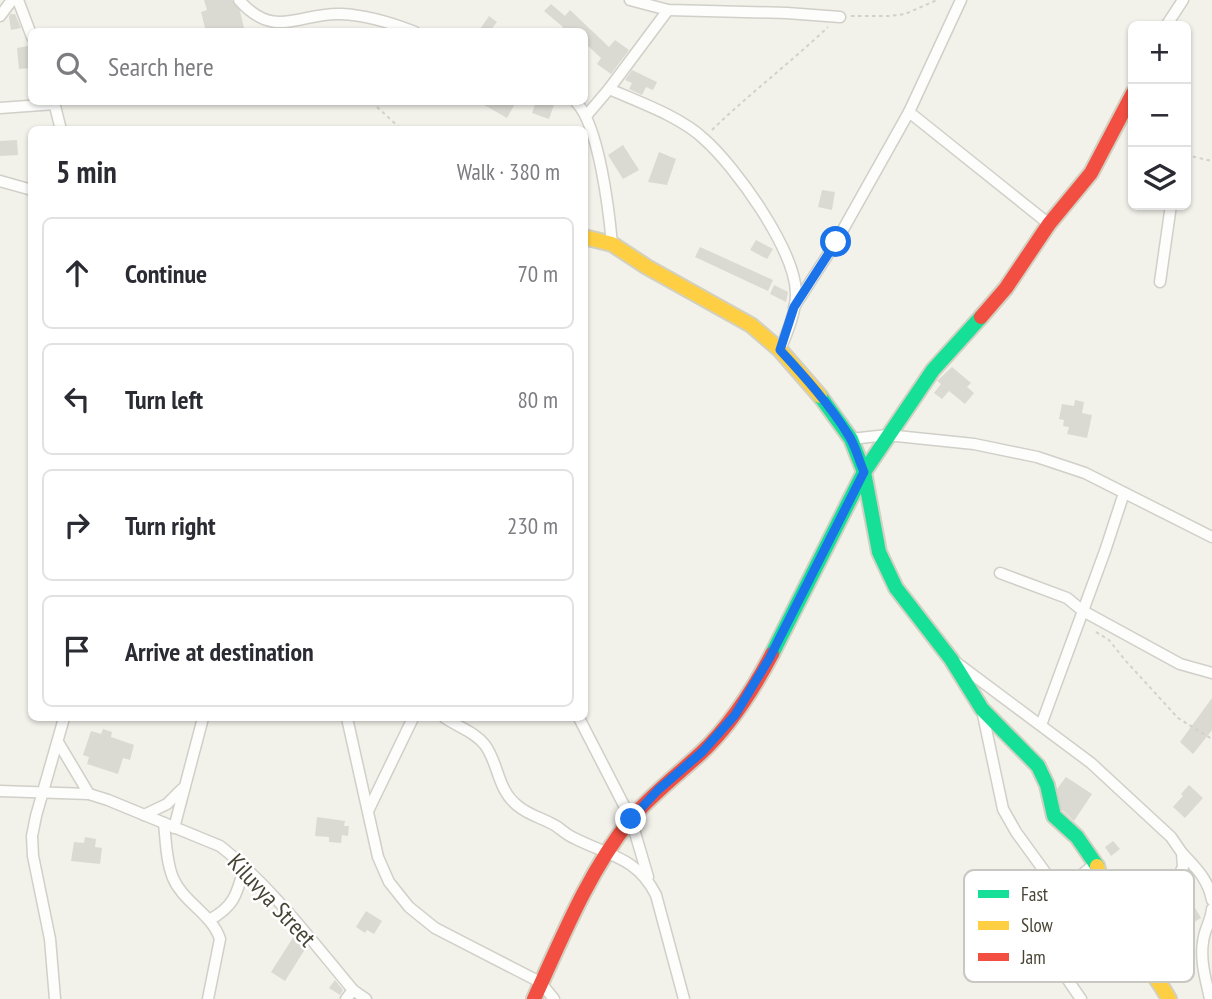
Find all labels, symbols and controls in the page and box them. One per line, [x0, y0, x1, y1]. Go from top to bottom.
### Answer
map controls [1128, 21, 1191, 210]
button: + [1128, 21, 1191, 84]
search box [28, 28, 588, 105]
icon: search [52, 48, 90, 86]
text: Search here [108, 50, 214, 83]
button: − [1128, 84, 1191, 147]
button: layers [1128, 147, 1191, 210]
text: 5 min [56, 152, 117, 191]
text: Walk · 380 m [457, 157, 560, 186]
route start [820, 226, 851, 257]
icon: ahead [58, 254, 96, 292]
text: Continue [125, 257, 207, 290]
text: 70 m [517, 259, 558, 288]
icon: left [58, 380, 96, 418]
text: Turn left [125, 383, 203, 416]
text: 80 m [517, 385, 558, 414]
icon: right [58, 506, 96, 544]
text: Turn right [125, 509, 216, 542]
text: 230 m [507, 511, 558, 540]
icon: arrive [58, 632, 96, 670]
text: Arrive at destination [125, 635, 314, 668]
route end [615, 803, 646, 834]
street label: Kiluvya Street [221, 847, 323, 953]
legend [964, 870, 1194, 982]
text: Fast [1021, 882, 1049, 906]
text: Slow [1021, 913, 1054, 937]
text: Jam [1020, 945, 1046, 969]

